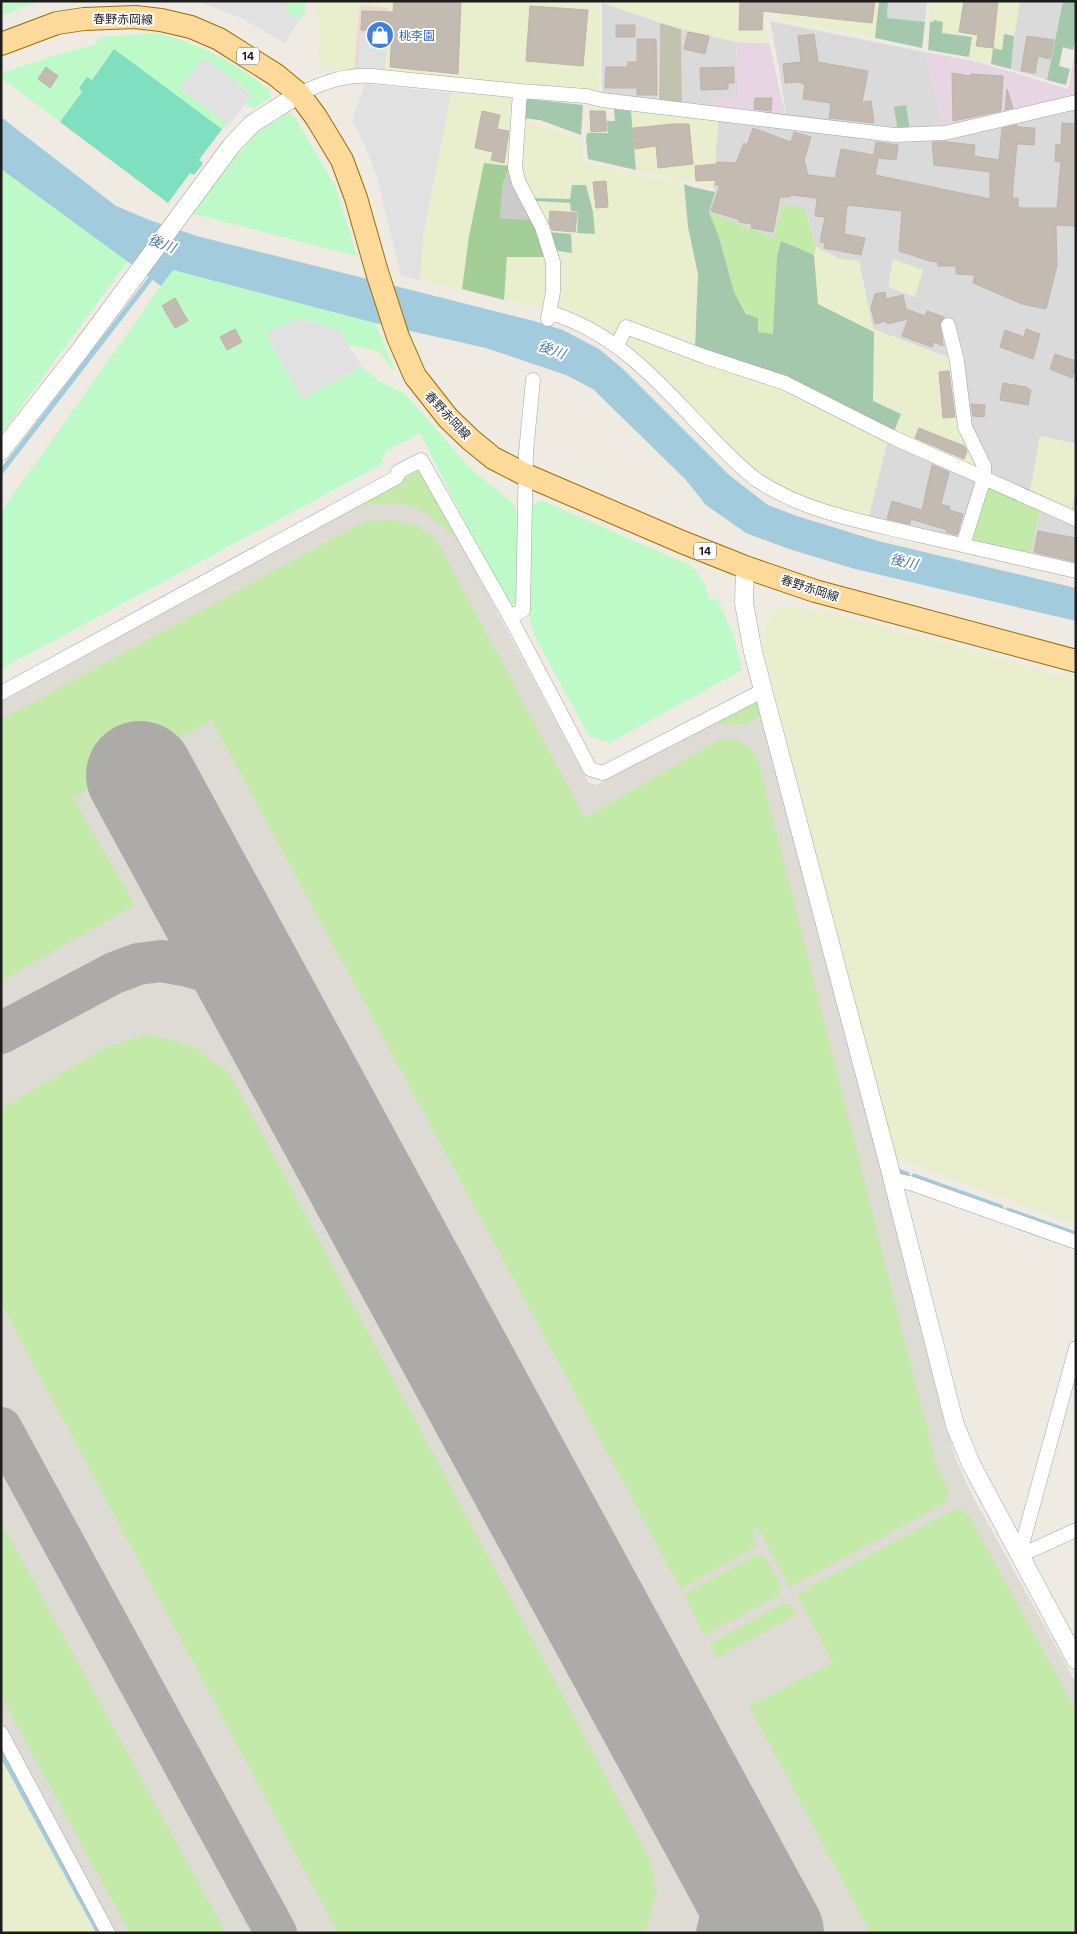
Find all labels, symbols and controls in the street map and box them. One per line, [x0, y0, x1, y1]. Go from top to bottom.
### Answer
street label: 春野赤岡線 [93, 11, 153, 27]
shop icon: 桃李園 [365, 20, 395, 50]
place label: 桃李園 [399, 28, 435, 43]
road number: 14 [237, 48, 259, 64]
water label: 後川 [146, 230, 180, 257]
water label: 後川 [536, 336, 570, 362]
street label: 春野赤岡線 [422, 388, 474, 442]
road number: 14 [694, 542, 716, 560]
water label: 後川 [888, 550, 922, 573]
street label: 春野赤岡線 [779, 572, 841, 604]

